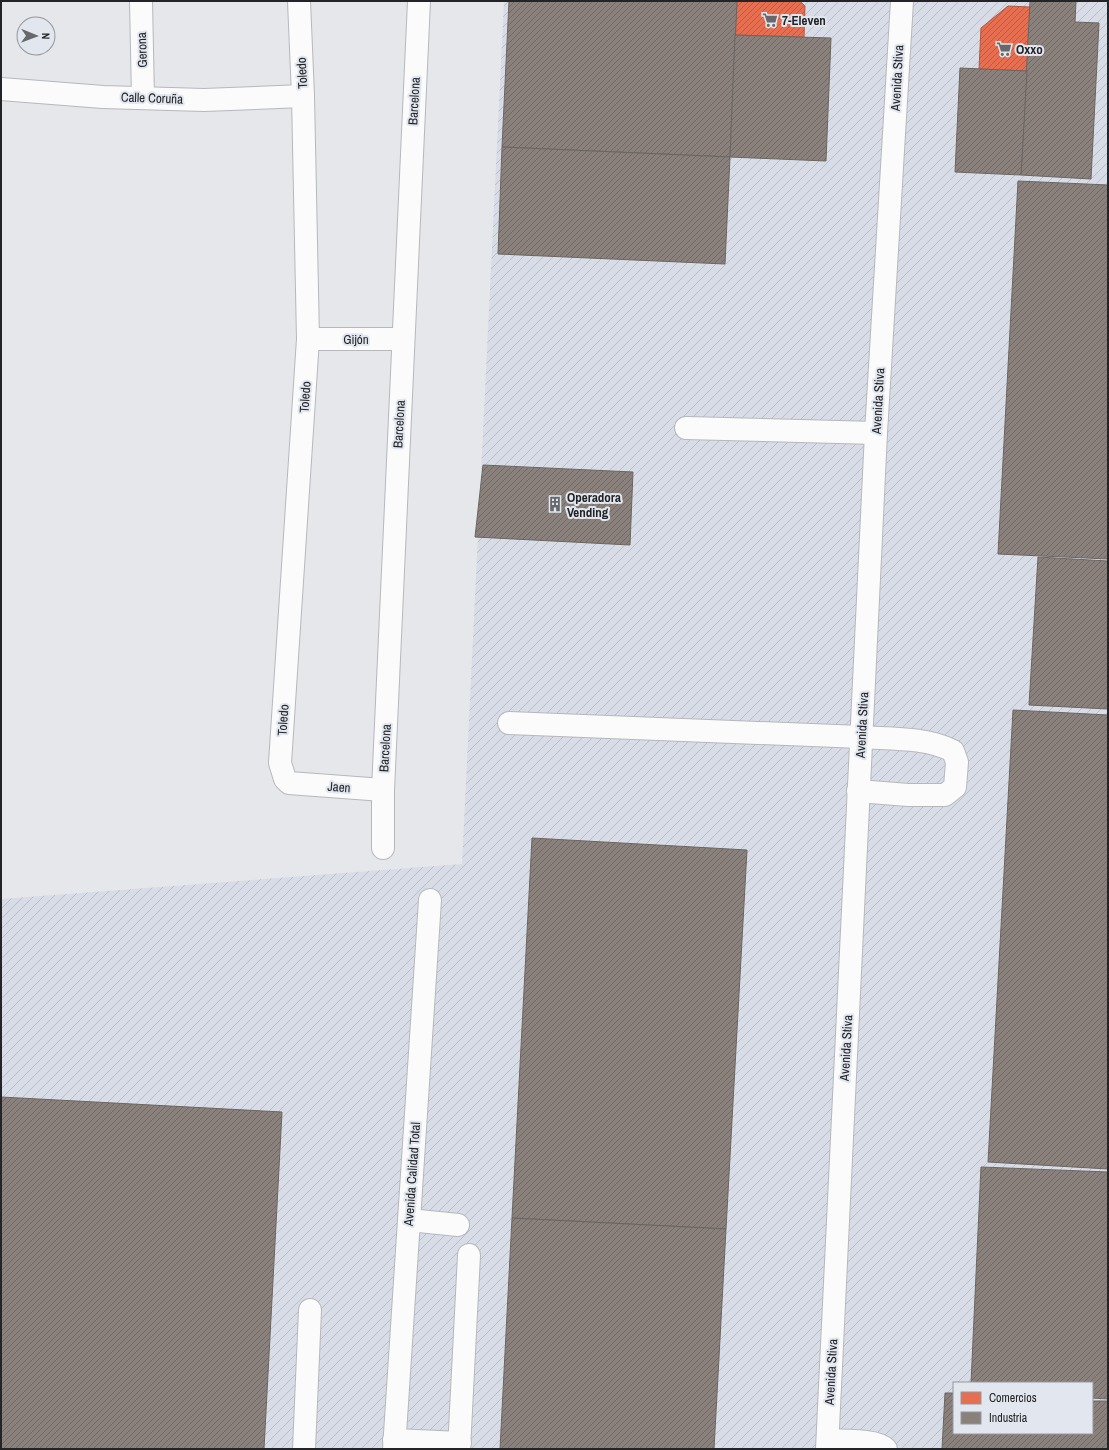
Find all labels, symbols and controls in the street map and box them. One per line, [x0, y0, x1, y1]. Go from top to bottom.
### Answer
supermarket icon: 7-Eleven [761, 11, 779, 29]
place label: 7-Eleven [782, 12, 826, 29]
north arrow [16, 16, 56, 56]
street label: Gerona [133, 32, 151, 68]
text: N [39, 33, 53, 40]
supermarket icon: Oxxo [995, 40, 1013, 58]
place label: Oxxo [1016, 41, 1043, 58]
street label: Avenida Stiva [887, 44, 907, 112]
street label: Toledo [293, 57, 311, 89]
street label: Barcelona [404, 77, 424, 125]
street label: Calle Coruña [121, 88, 183, 108]
street label: Gijón [343, 331, 369, 348]
street label: Avenida Stiva [868, 367, 888, 435]
street label: Toledo [295, 381, 315, 413]
street label: Barcelona [389, 400, 409, 448]
place label: Operadora Vending [567, 489, 621, 521]
building icon: Operadora Vending [546, 495, 564, 513]
street label: Avenida Stiva [852, 691, 872, 759]
street label: Toledo [273, 704, 293, 736]
street label: Barcelona [375, 724, 395, 772]
street label: Jaen [327, 778, 351, 796]
street label: Avenida Stiva [836, 1014, 856, 1082]
street label: Avenida Calidad Total [400, 1122, 424, 1227]
street label: Avenida Stiva [821, 1338, 841, 1406]
legend [953, 1382, 1093, 1434]
text: Comercios [989, 1390, 1037, 1406]
text: Industria [989, 1410, 1028, 1426]

